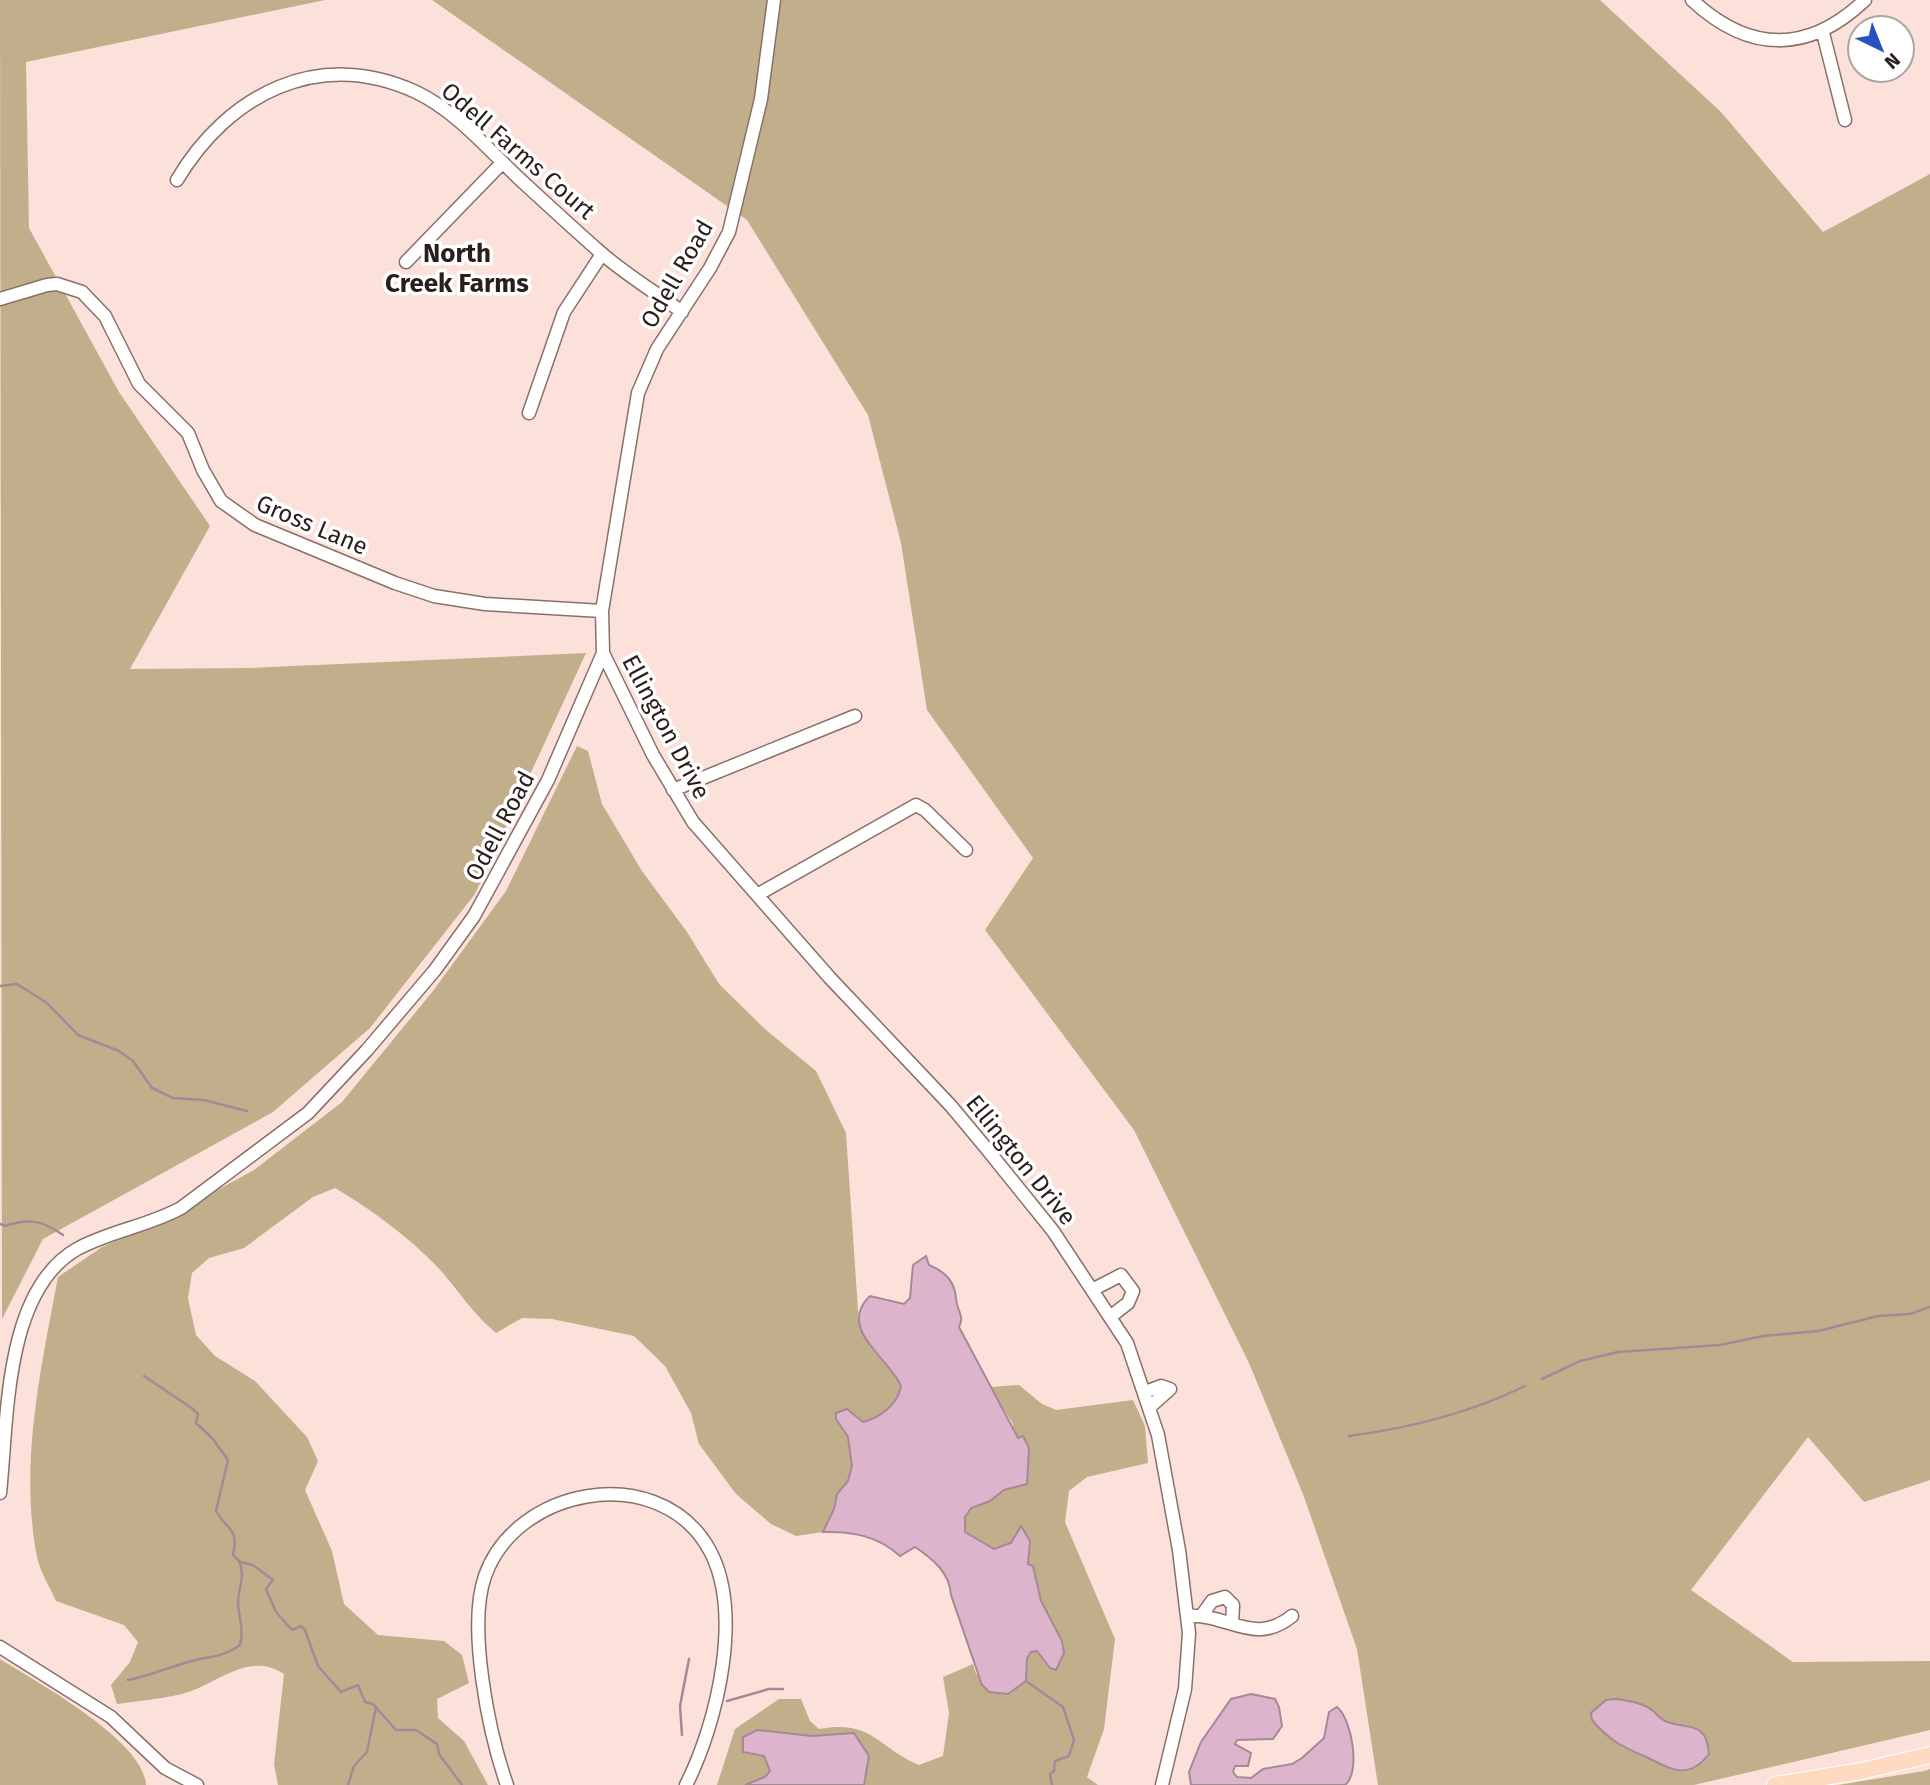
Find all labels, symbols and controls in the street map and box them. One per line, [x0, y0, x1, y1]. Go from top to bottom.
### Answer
north arrow [1846, 14, 1916, 84]
text: N [1880, 48, 1905, 74]
street label: Odell Farms Court [436, 77, 601, 225]
street label: Odell Road [635, 215, 719, 333]
district label: North Creek Farms [385, 238, 529, 299]
street label: Gross Lane [252, 489, 372, 561]
street label: Ellington Drive [616, 650, 716, 804]
street label: Odell Road [460, 767, 540, 885]
street label: Ellington Drive [960, 1089, 1082, 1231]

